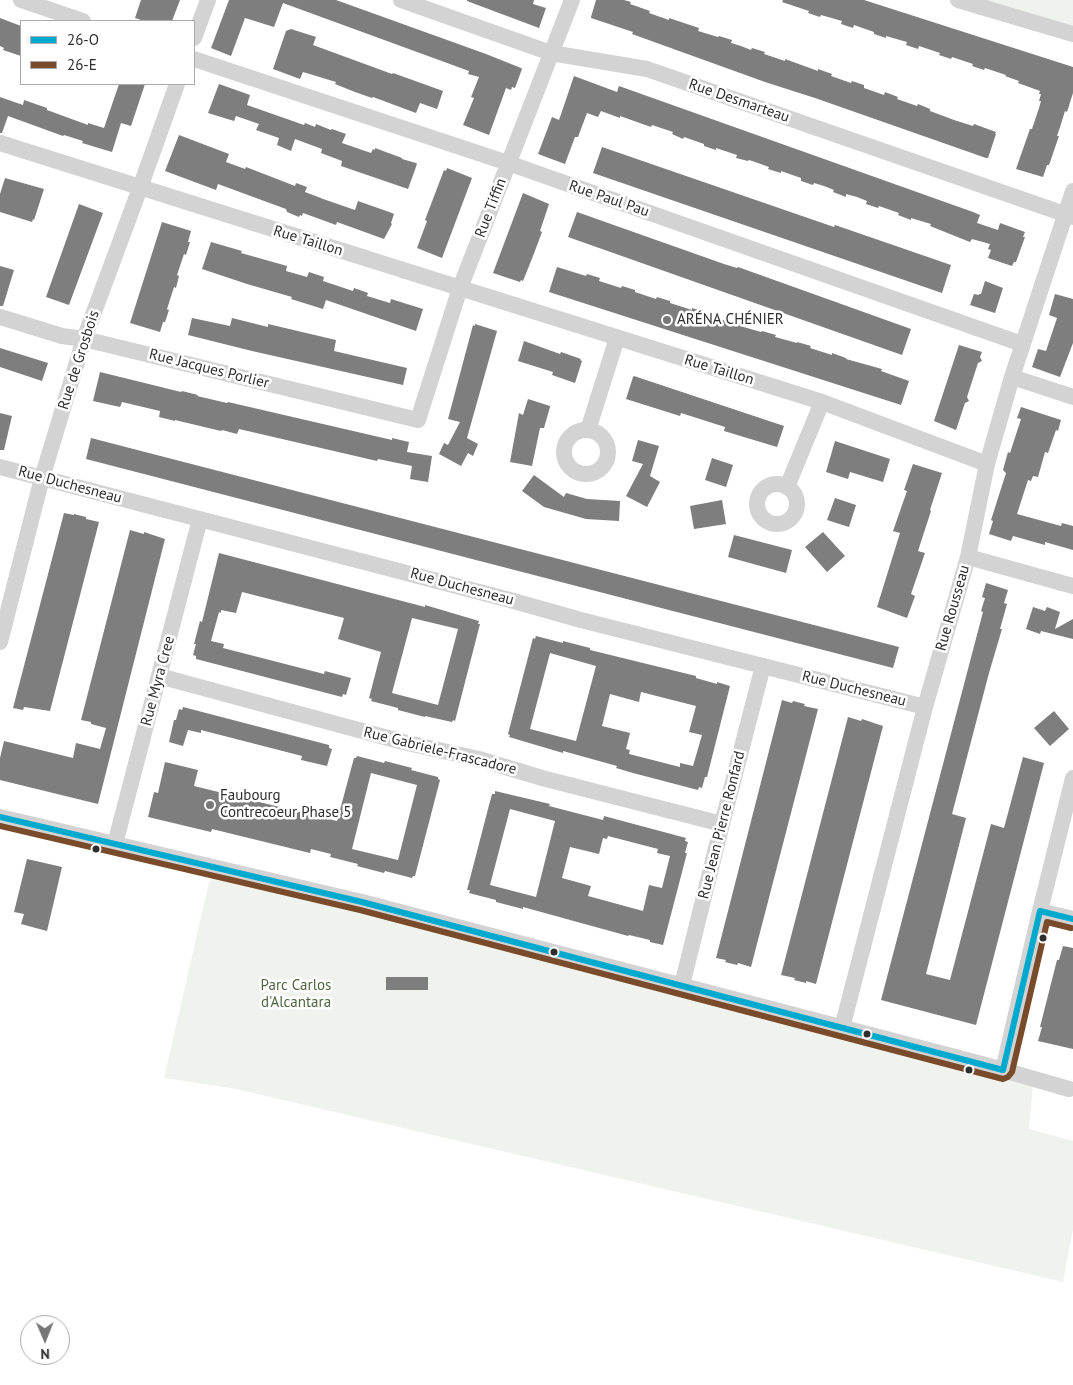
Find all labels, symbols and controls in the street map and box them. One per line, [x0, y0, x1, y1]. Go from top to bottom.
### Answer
legend [20, 20, 195, 85]
text: 26-O [67, 30, 99, 49]
text: 26-E [67, 55, 97, 74]
street label: Rue Desmarteau [686, 75, 792, 127]
street label: Rue Tiffin [472, 176, 510, 240]
street label: Rue Paul Pau [567, 177, 651, 221]
street label: Rue Taillon [271, 222, 345, 260]
street label: Rue de Grosbois [54, 308, 104, 412]
place label: ARÉNA CHÉNIER [677, 311, 784, 329]
marker: ARÉNA CHÉNIER [661, 314, 673, 326]
street label: Rue Jacques Porlier [147, 345, 271, 393]
street label: Rue Taillon [682, 351, 756, 389]
street label: Rue Duchesneau [16, 463, 124, 507]
street label: Rue Rousseau [932, 563, 974, 653]
street label: Rue Duchesneau [408, 565, 516, 609]
street label: Rue Myra Cree [137, 634, 179, 728]
street label: Rue Duchesneau [800, 667, 908, 711]
street label: Rue Gabriele-Frascadore [362, 723, 518, 779]
street label: Rue Jean Pierre Ronfard [695, 749, 749, 901]
place label: Faubourg Contrecoeur Phase 5 [220, 787, 351, 822]
marker: Faubourg Contrecoeur Phase 5 [204, 799, 216, 811]
unlabelled marker [91, 844, 101, 854]
unlabelled marker [1038, 933, 1048, 943]
unlabelled marker [549, 947, 559, 957]
park label: Parc Carlos d'Alcantara [261, 977, 331, 1012]
unlabelled marker [862, 1029, 872, 1039]
unlabelled marker [964, 1065, 974, 1075]
north arrow [20, 1315, 70, 1365]
text: N [40, 1345, 50, 1363]

